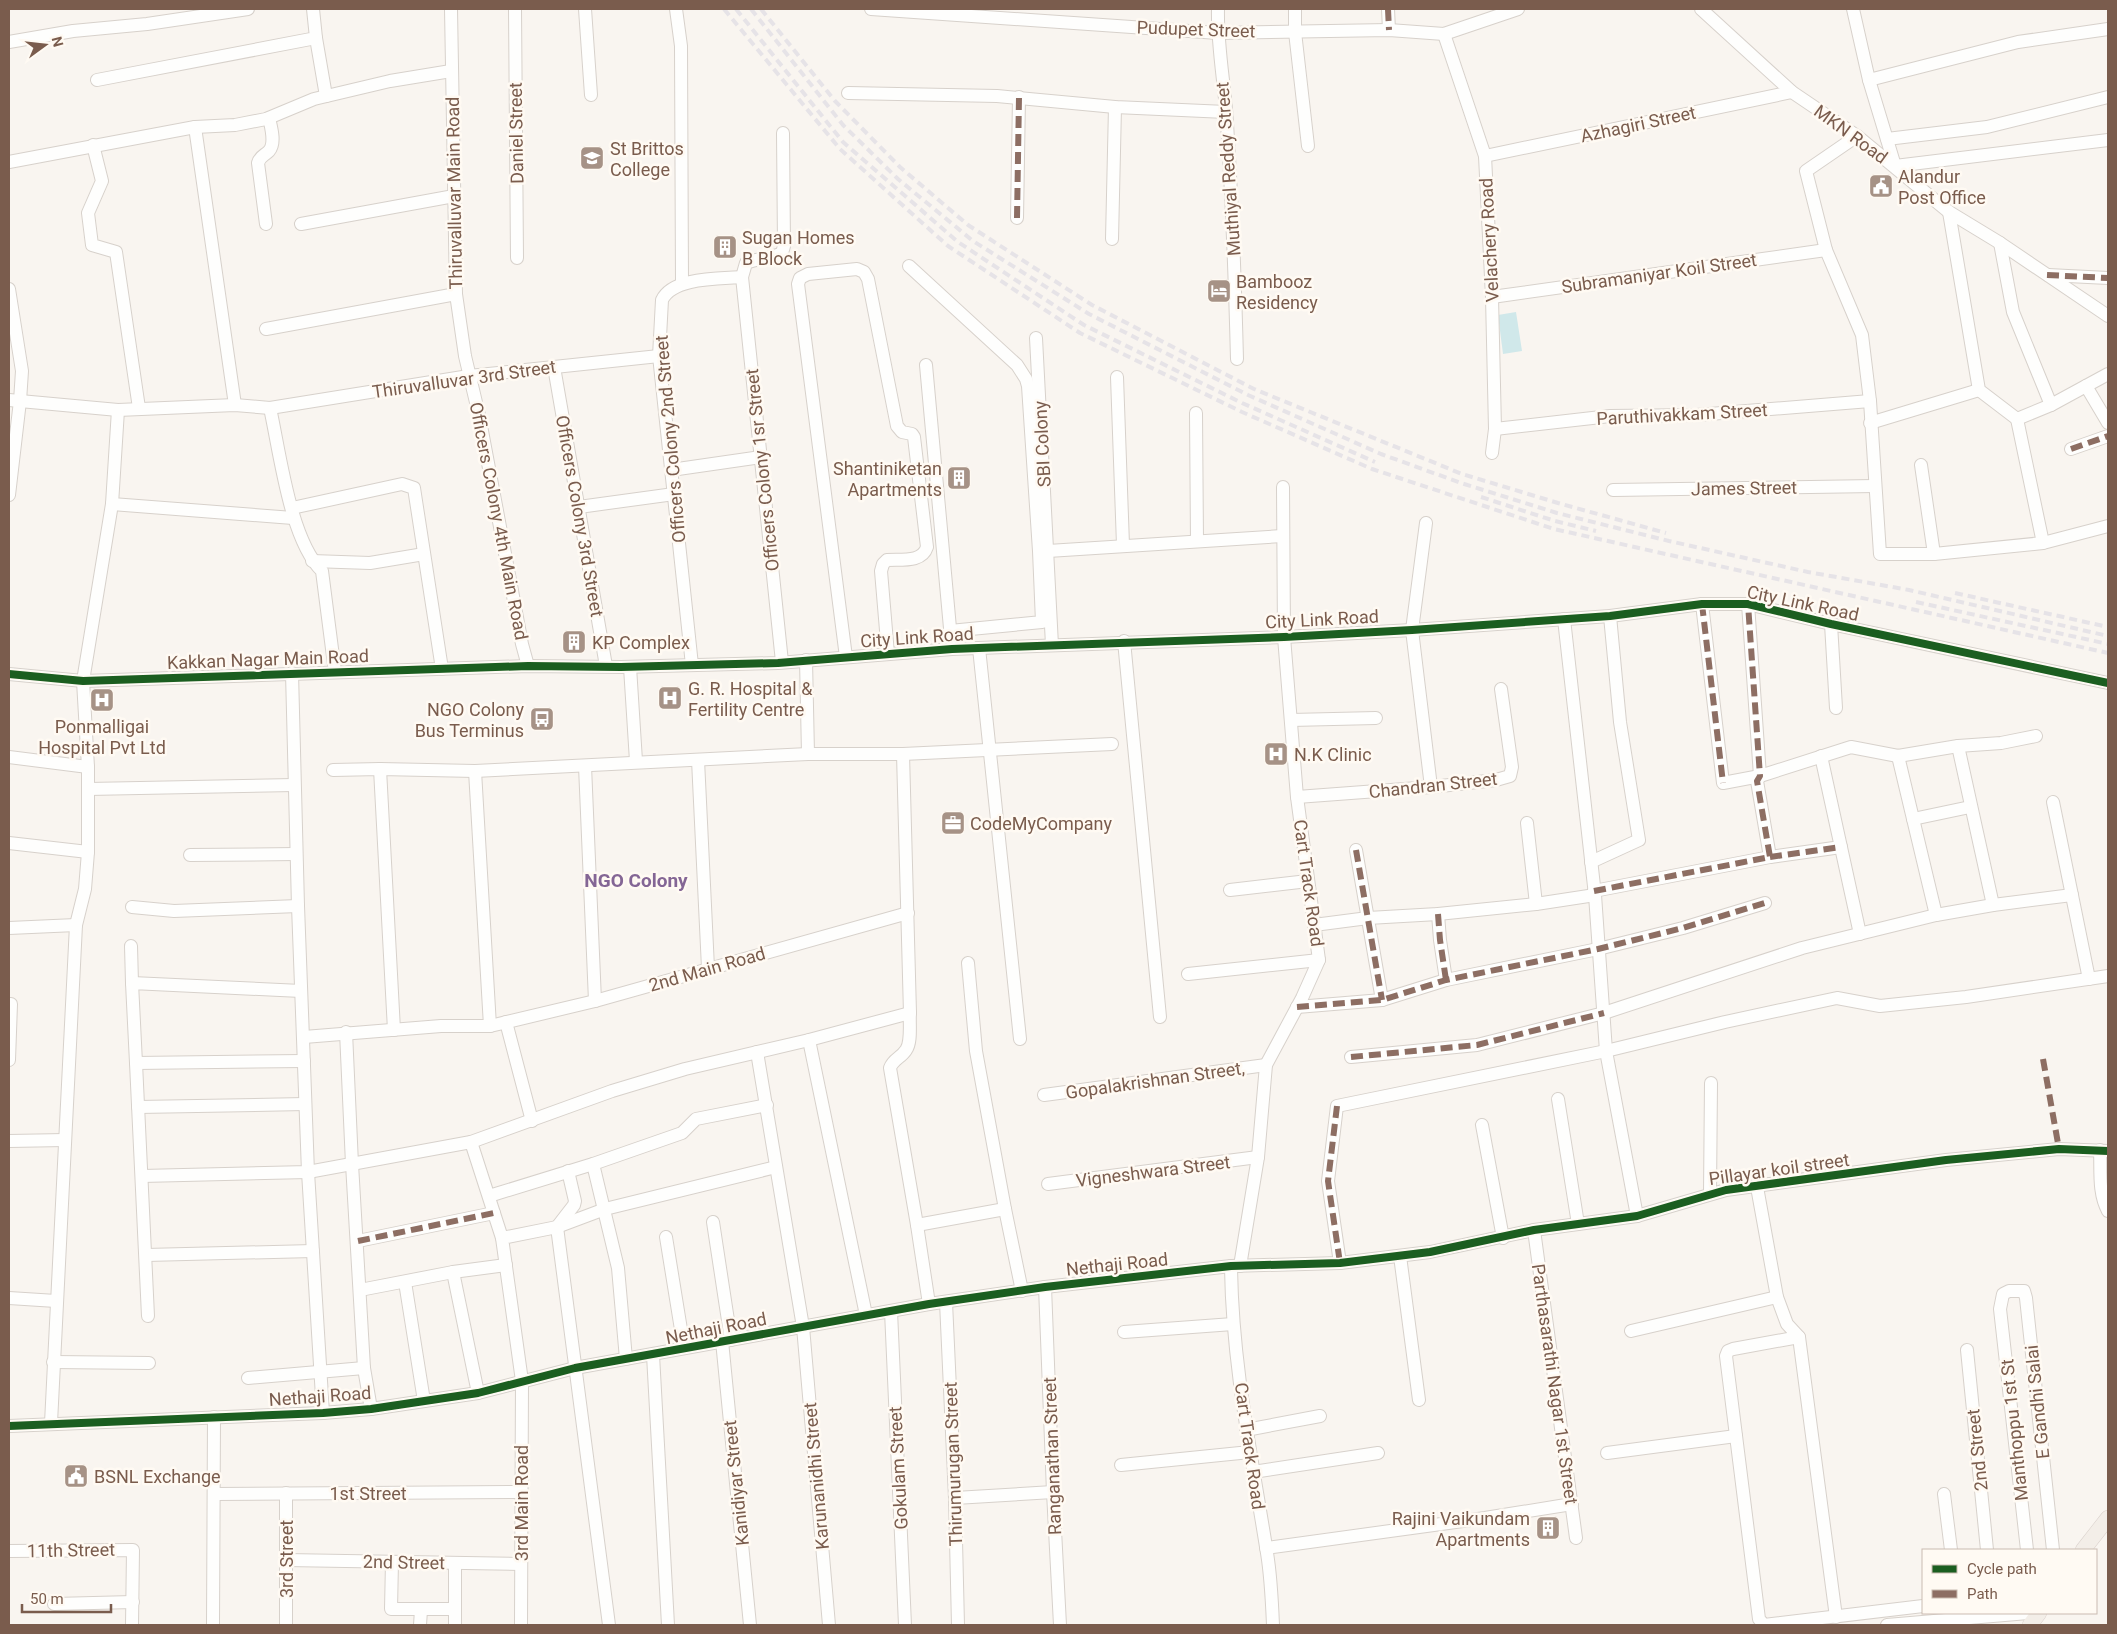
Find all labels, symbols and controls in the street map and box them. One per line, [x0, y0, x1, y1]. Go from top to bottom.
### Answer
street label: Pudupet Street [1136, 16, 1256, 42]
north arrow [20, 20, 70, 70]
text: N [49, 35, 67, 48]
street label: Muthiyal Reddy Street [1211, 81, 1245, 257]
street label: Daniel Street [505, 82, 527, 184]
street label: Thiruvalluvar Main Road [442, 97, 466, 289]
street label: MKN Road [1810, 100, 1892, 168]
street label: Azhagiri Street [1578, 102, 1698, 146]
place label: St Brittos College [610, 138, 684, 180]
school or university icon: St Brittos College [579, 145, 605, 171]
place label: Alandur Post Office [1898, 166, 1986, 208]
public building icon: Alandur Post Office [1868, 173, 1894, 199]
street label: Velachery Road [1475, 177, 1503, 303]
place label: Sugan Homes B Block [742, 227, 855, 269]
building icon: Sugan Homes B Block [712, 234, 738, 260]
street label: Subramaniyar Koil Street [1560, 249, 1758, 297]
place label: Bambooz Residency [1236, 271, 1318, 313]
hotel icon: Bambooz Residency [1206, 278, 1232, 304]
street label: Officers Colony 2nd Street [650, 334, 690, 544]
street label: Thiruvalluvar 3rd Street [371, 356, 557, 402]
street label: Officers Colony 1sr Street [741, 368, 783, 572]
street label: Paruthivakkam Street [1596, 399, 1768, 429]
street label: Officers Colony 4th Main Road [466, 400, 532, 642]
street label: SBI Colony [1029, 400, 1055, 488]
street label: Officers Colony 3rd Street [552, 414, 608, 619]
place label: Shantiniketan Apartments [833, 458, 942, 500]
building icon: Shantiniketan Apartments [946, 465, 972, 491]
street label: James Street [1691, 477, 1797, 499]
street label: City Link Road [1745, 581, 1861, 625]
street label: City Link Road [1265, 606, 1379, 632]
street label: City Link Road [859, 623, 975, 651]
building icon: KP Complex [561, 629, 587, 655]
place label: KP Complex [592, 632, 690, 653]
street label: Kakkan Nagar Main Road [167, 645, 369, 673]
place label: G. R. Hospital & Fertility Centre [688, 678, 813, 720]
hospital icon: G. R. Hospital & Fertility Centre [657, 685, 683, 711]
hospital icon: Ponmalligai Hospital Pvt Ltd [89, 687, 115, 713]
place label: NGO Colony Bus Terminus [415, 699, 524, 741]
bus stop icon: NGO Colony Bus Terminus [529, 706, 555, 732]
place label: Ponmalligai Hospital Pvt Ltd [38, 716, 166, 758]
hospital icon: N.K Clinic [1263, 741, 1289, 767]
place label: N.K Clinic [1294, 744, 1372, 765]
street label: Chandran Street [1368, 768, 1498, 802]
office icon: CodeMyCompany [940, 810, 966, 836]
place label: CodeMyCompany [970, 813, 1113, 834]
street label: Cart Track Road [1290, 818, 1328, 948]
district label: NGO Colony [584, 869, 688, 892]
street label: 2nd Main Road [646, 942, 768, 996]
street label: Gopalakrishnan Street, [1064, 1057, 1246, 1103]
street label: Pillayar koil street [1707, 1149, 1851, 1189]
street label: Vigneshwara Street [1075, 1151, 1232, 1191]
street label: Nethaji Road [1065, 1248, 1169, 1280]
street label: Parthasarathi Nagar 1st Street [1528, 1262, 1582, 1506]
street label: Nethaji Road [664, 1308, 768, 1348]
street label: E Gandhi Salai [2021, 1344, 2053, 1460]
street label: Manthoppu 1st St [1996, 1358, 2032, 1502]
street label: Ranganathan Street [1039, 1377, 1065, 1535]
street label: Thirumurugan Street [940, 1381, 966, 1547]
street label: Cart Track Road [1231, 1381, 1269, 1511]
street label: Nethaji Road [268, 1382, 372, 1410]
street label: Karunanidhi Street [799, 1401, 833, 1550]
street label: Gokulam Street [884, 1406, 912, 1530]
street label: 2nd Street [1962, 1408, 1992, 1492]
street label: Kanidiyar Street [719, 1419, 753, 1547]
street label: 3rd Main Road [511, 1445, 532, 1561]
public building icon: BSNL Exchange [63, 1463, 89, 1489]
place label: BSNL Exchange [94, 1466, 221, 1487]
street label: 1st Street [329, 1483, 407, 1504]
place label: Rajini Vaikundam Apartments [1392, 1508, 1530, 1550]
building icon: Rajini Vaikundam Apartments [1535, 1515, 1561, 1541]
street label: 3rd Street [276, 1520, 297, 1598]
street label: 11th Street [27, 1539, 115, 1561]
legend [1922, 1549, 2097, 1614]
street label: 2nd Street [363, 1551, 445, 1573]
text: Cycle path [1967, 1560, 2037, 1578]
scale bar [22, 1582, 111, 1614]
text: Path [1967, 1585, 1998, 1603]
text: 50 m [30, 1590, 64, 1608]

